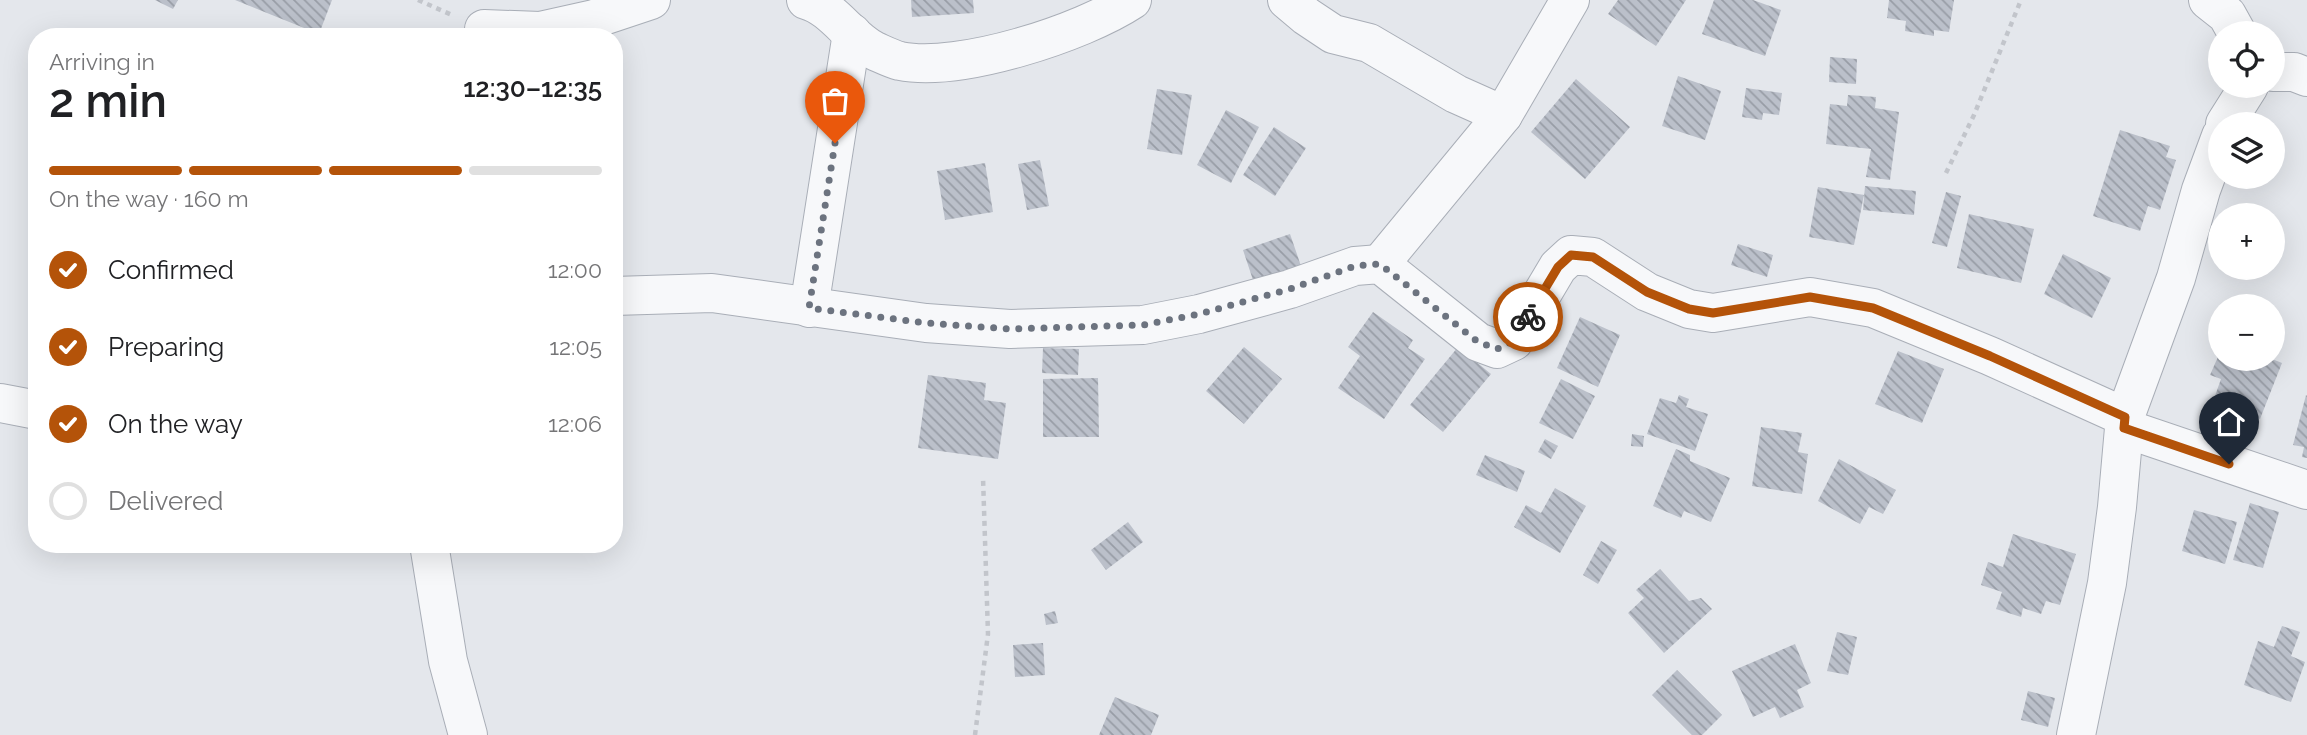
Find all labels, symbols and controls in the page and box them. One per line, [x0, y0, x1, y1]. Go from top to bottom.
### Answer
map controls [2208, 21, 2285, 371]
button: locate [2208, 21, 2285, 98]
text: Arriving in [49, 48, 155, 75]
pin [805, 71, 865, 143]
text: 12:30–12:35 [463, 73, 602, 103]
text: 2 min [49, 74, 167, 128]
icon: bag [816, 82, 854, 120]
button: layers [2208, 112, 2285, 189]
text: On the way · 160 m [49, 185, 249, 212]
button: + [2208, 203, 2285, 280]
icon: check [49, 251, 87, 289]
text: Confirmed [108, 255, 234, 285]
text: 12:00 [548, 256, 602, 283]
courier [1493, 282, 1563, 352]
button: − [2208, 294, 2285, 371]
icon: bike [1509, 298, 1547, 336]
icon: check [49, 328, 87, 366]
text: Preparing [108, 332, 224, 362]
text: 12:05 [549, 333, 602, 360]
pin [2199, 392, 2259, 464]
icon: home [2210, 403, 2248, 441]
icon: check [49, 405, 87, 443]
text: On the way [108, 409, 243, 439]
text: 12:06 [548, 410, 602, 437]
text: Delivered [108, 486, 223, 516]

